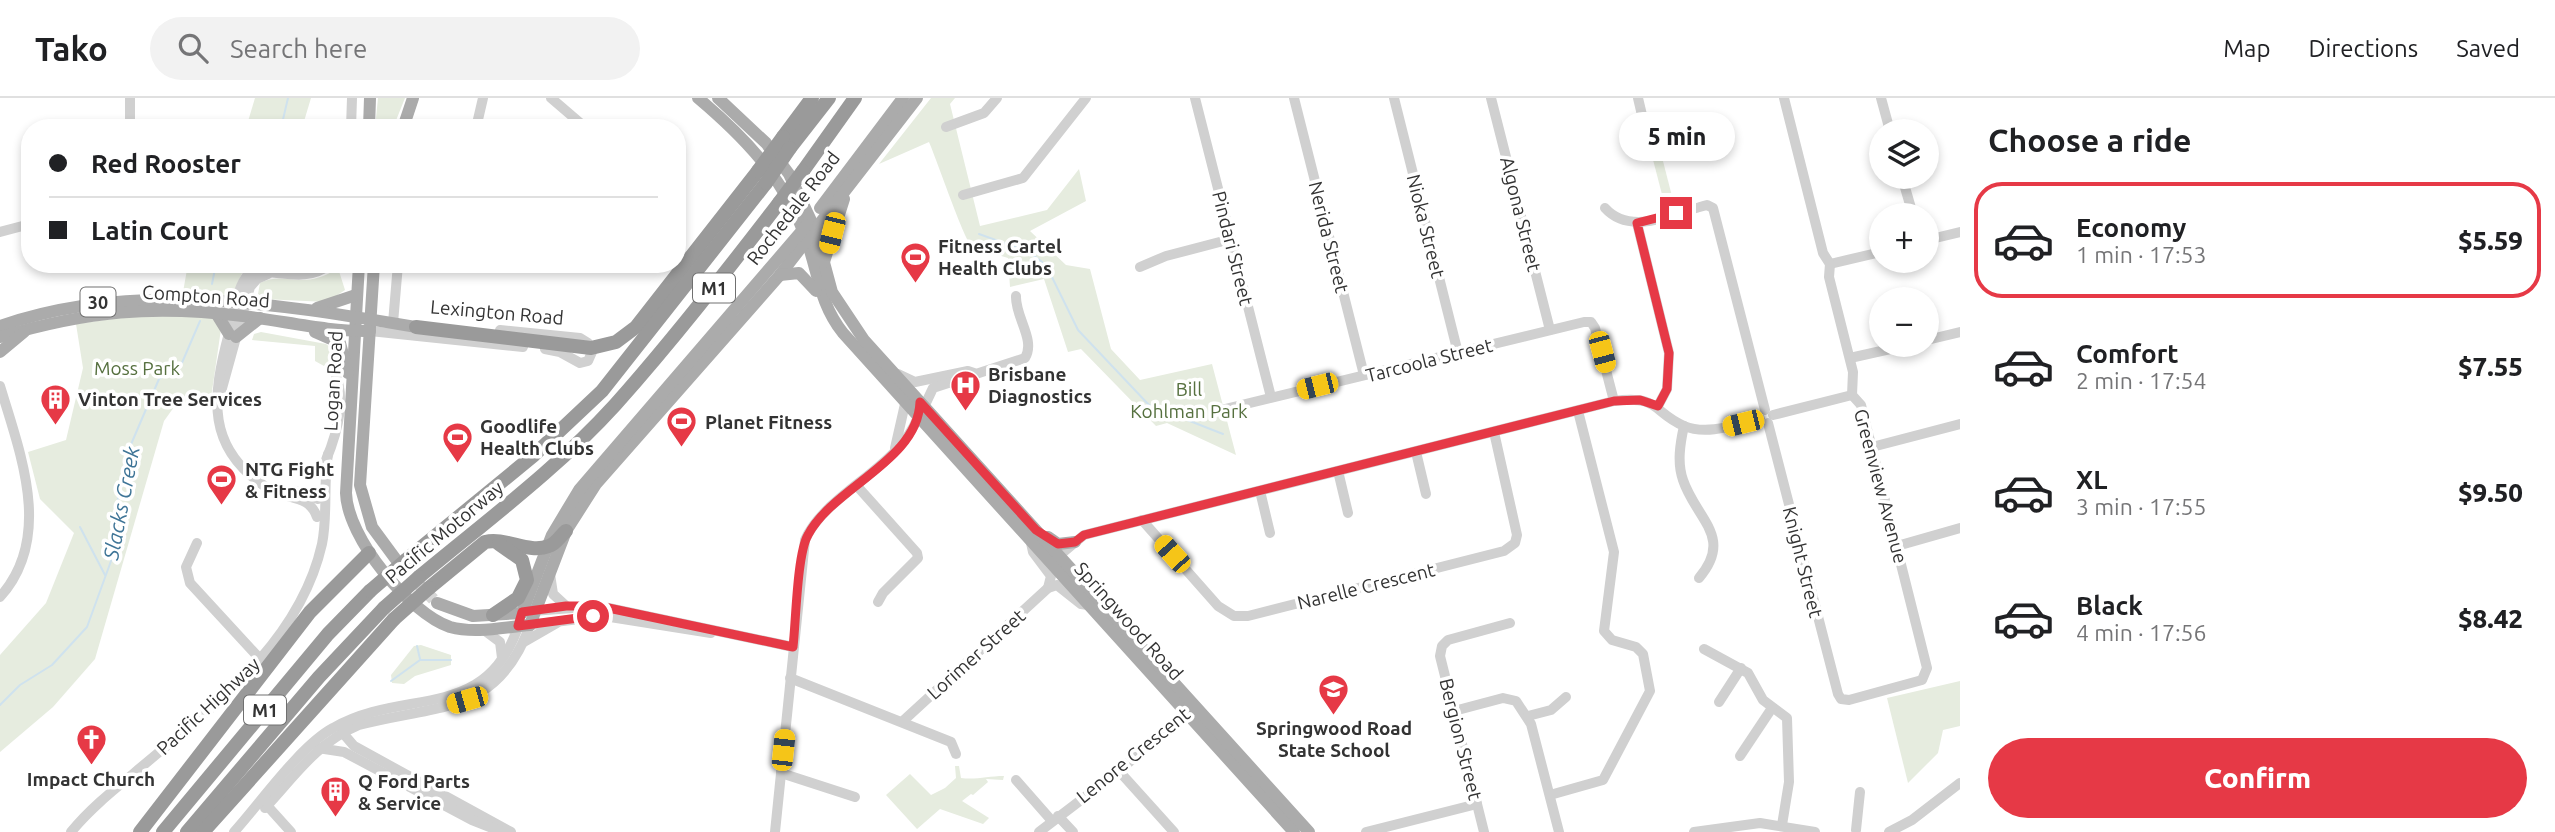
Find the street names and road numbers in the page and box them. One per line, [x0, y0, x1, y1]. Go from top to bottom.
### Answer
street label: Rochedale Road [742, 147, 844, 269]
street label: Algona Street [1496, 154, 1546, 274]
street label: Nioka Street [1402, 172, 1450, 281]
street label: Nerida Street [1305, 179, 1354, 296]
street label: Pindari Street [1208, 189, 1258, 308]
road number: M1 [693, 274, 735, 302]
street label: Compton Road [141, 281, 271, 311]
road number: 30 [80, 288, 116, 316]
street label: Lexington Road [429, 295, 565, 329]
street label: Logan Road [319, 330, 347, 432]
street label: Tarcoola Street [1363, 333, 1495, 386]
street label: Greenview Avenue [1850, 406, 1912, 566]
street label: Pacific Motorway [381, 476, 507, 588]
street label: Knight Street [1779, 504, 1828, 620]
street label: Springwood Road [1070, 558, 1188, 684]
street label: Narelle Crescent [1295, 558, 1438, 614]
street label: Lorimer Street [923, 604, 1030, 704]
street label: Pacific Highway [152, 653, 264, 759]
street label: Bergion Street [1435, 676, 1487, 803]
road number: M1 [244, 696, 286, 724]
street label: Lenore Crescent [1072, 702, 1194, 807]

